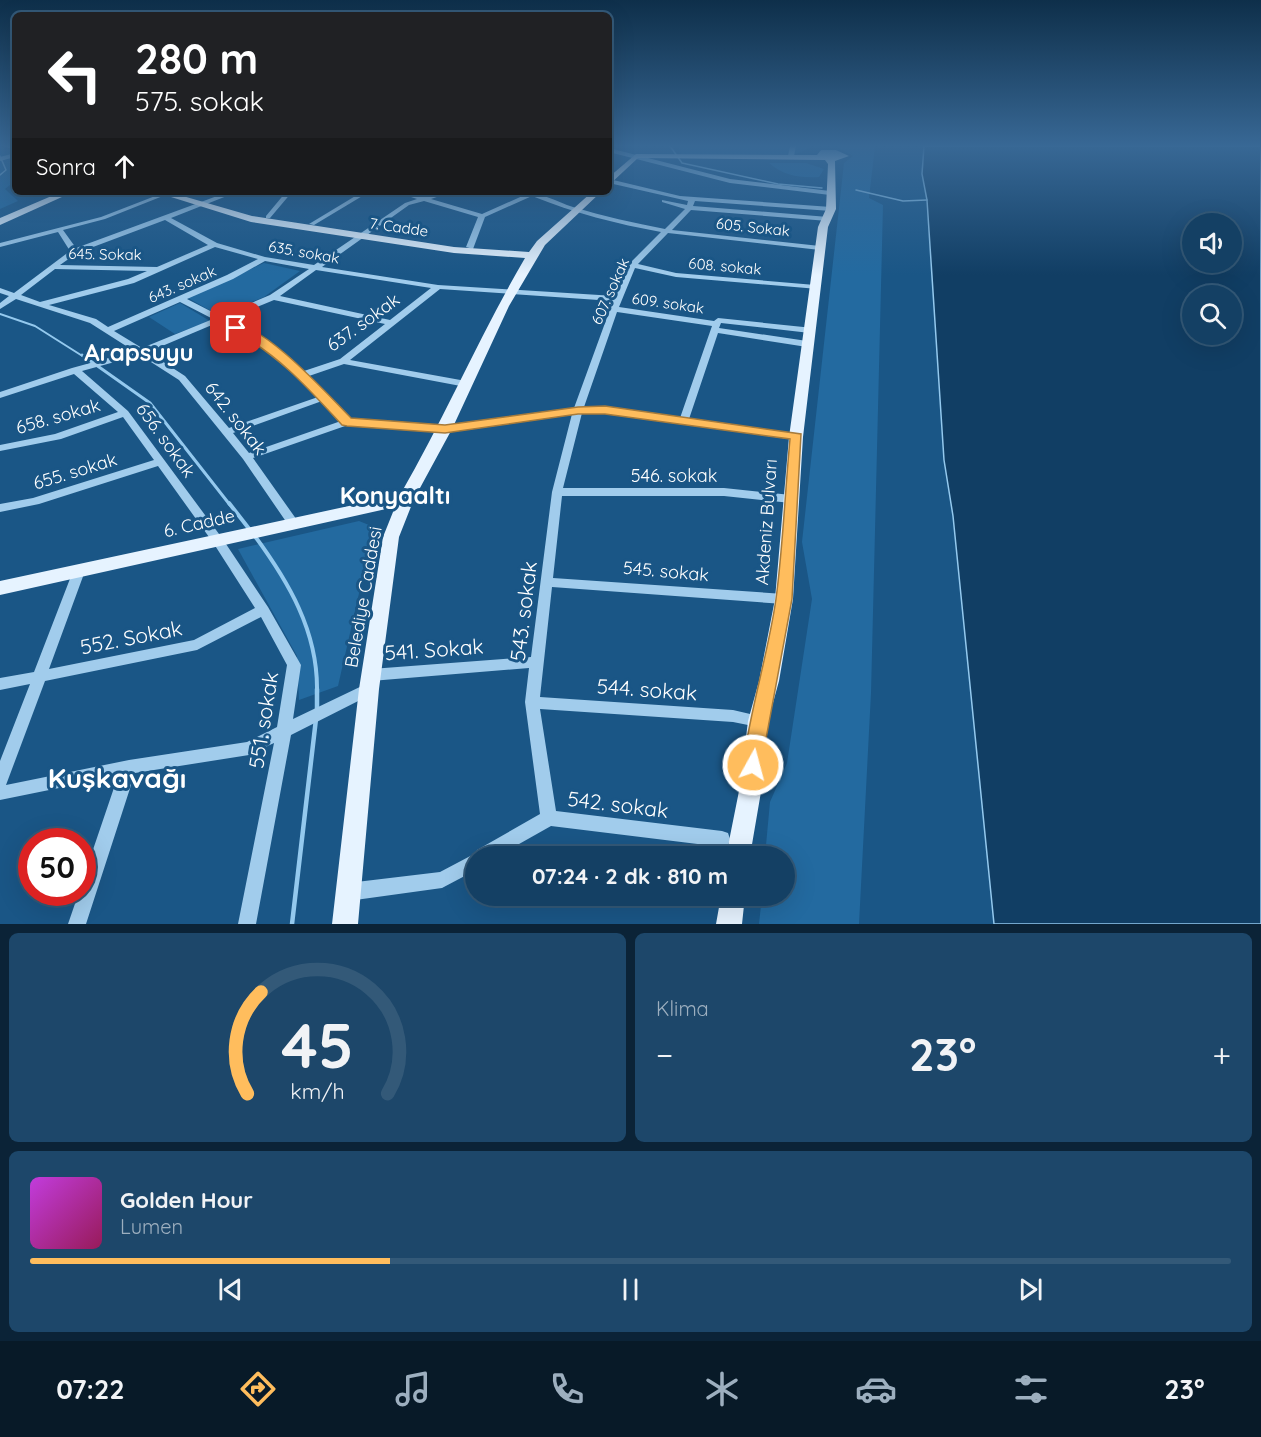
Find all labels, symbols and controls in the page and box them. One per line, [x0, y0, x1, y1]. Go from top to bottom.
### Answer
text: 280 m [135, 32, 258, 85]
icon: left [36, 36, 114, 114]
text: 575. sokak [135, 84, 264, 118]
icon: ahead [108, 150, 141, 183]
text: Sonra [36, 153, 96, 181]
street label: 7. Cadde [368, 213, 430, 241]
map controls [1182, 213, 1242, 345]
button: sound [1182, 213, 1242, 273]
street label: 605. Sokak [715, 214, 791, 240]
street label: 635. sokak [267, 236, 341, 268]
street label: 645. Sokak [68, 244, 142, 264]
street label: 608. sokak [688, 253, 762, 279]
street label: 607. sokak [587, 255, 633, 327]
street label: 643. sokak [145, 261, 219, 307]
button: search [1182, 285, 1242, 345]
street label: 637. sokak [322, 288, 404, 356]
street label: 609. sokak [631, 289, 705, 317]
pin [210, 302, 261, 353]
icon: arrive [219, 311, 252, 344]
district label: Arapsuyu [84, 337, 194, 367]
street label: 642. sokak [200, 377, 272, 459]
street label: 658. sokak [13, 393, 103, 439]
street label: 656. sokak [131, 398, 201, 482]
street label: 655. sokak [30, 447, 120, 495]
street label: Akdeniz Bulvarı [750, 458, 782, 586]
street label: 546. sokak [631, 464, 717, 487]
district label: Konyaaltı [340, 480, 450, 510]
street label: 6. Cadde [161, 504, 237, 542]
street label: Belediye Caddesi [339, 525, 387, 669]
street label: 545. sokak [622, 556, 710, 586]
street label: 543. sokak [504, 559, 542, 663]
street label: 552. Sokak [78, 614, 184, 660]
street label: 541. Sokak [384, 633, 484, 665]
street label: 551. sokak [243, 670, 283, 770]
street label: 544. sokak [596, 673, 698, 705]
position arrow [721, 733, 785, 797]
district label: Kuşkavağı [48, 760, 186, 795]
street label: 542. sokak [566, 785, 670, 823]
speed limit sign: 50 [18, 828, 96, 906]
text: 07:24 · 2 dk · 810 m [532, 862, 728, 890]
text: Klima [656, 996, 709, 1021]
text: 45 [281, 1006, 354, 1084]
text: 23° [909, 1026, 977, 1082]
text: − [656, 1034, 673, 1075]
text: + [1212, 1034, 1231, 1075]
text: km/h [290, 1079, 345, 1105]
text: Golden Hour [120, 1186, 253, 1214]
text: Lumen [120, 1214, 183, 1239]
icon: previous [214, 1273, 247, 1306]
icon: pause [614, 1273, 647, 1306]
icon: next [1014, 1273, 1047, 1306]
icon: directions [237, 1368, 279, 1410]
icon: music [392, 1368, 434, 1410]
icon: phone [546, 1368, 588, 1410]
icon: climate [701, 1368, 743, 1410]
icon: car [855, 1368, 897, 1410]
icon: filters [1010, 1368, 1052, 1410]
text: 07:22 [56, 1372, 125, 1406]
text: 23° [1164, 1372, 1205, 1406]

